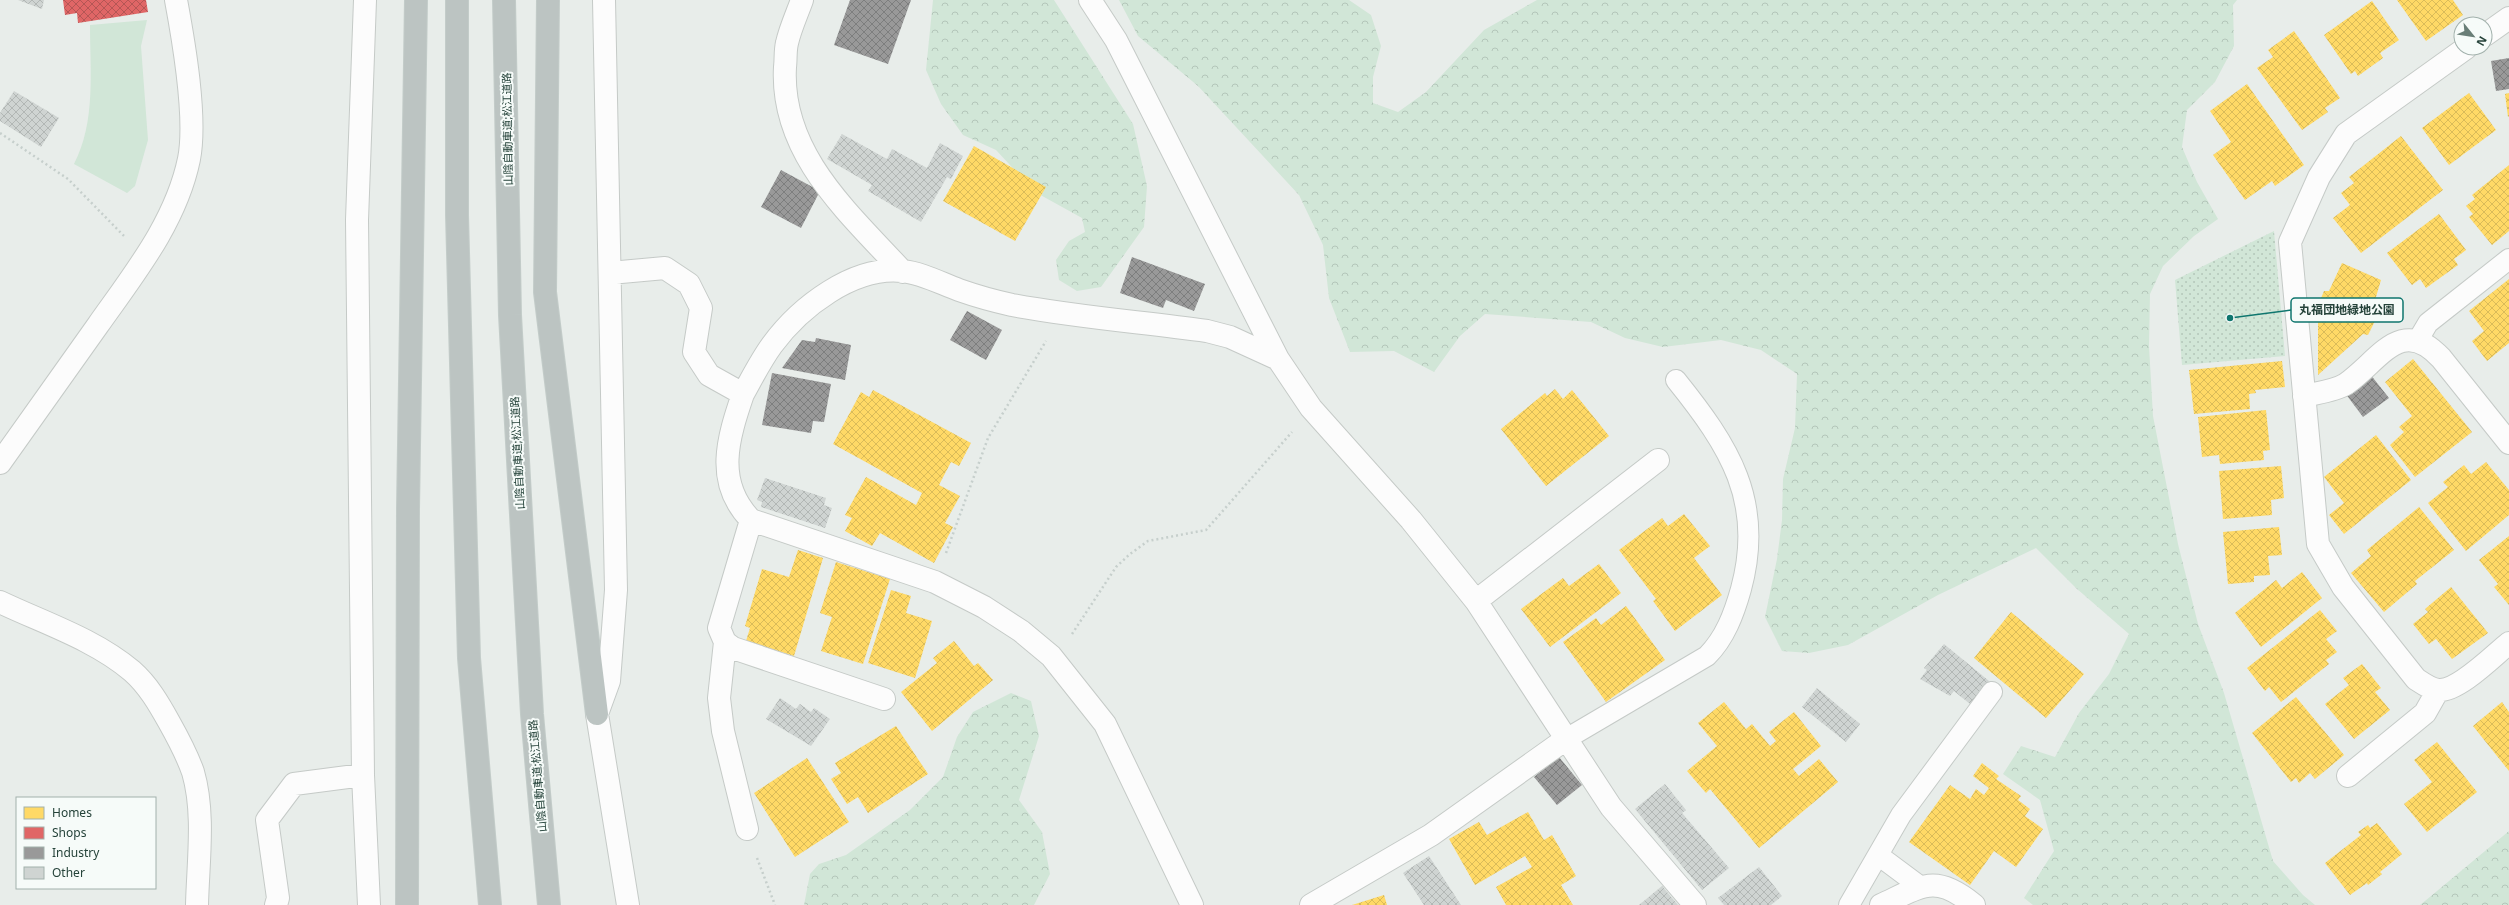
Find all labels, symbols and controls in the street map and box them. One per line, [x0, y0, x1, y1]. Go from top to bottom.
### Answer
north arrow [2453, 16, 2493, 56]
text: N [2473, 34, 2491, 49]
street label: 山陰自動車道;松江道路 [499, 72, 515, 186]
callout: 丸福団地緑地公園 [2291, 298, 2403, 322]
text: 丸福団地緑地公園 [2299, 301, 2395, 318]
street label: 山陰自動車道;松江道路 [507, 396, 527, 510]
street label: 山陰自動車道;松江道路 [525, 719, 549, 833]
legend [16, 797, 156, 889]
text: Homes [52, 804, 92, 821]
text: Shops [52, 824, 87, 841]
text: Industry [52, 844, 100, 861]
text: Other [52, 864, 85, 881]

